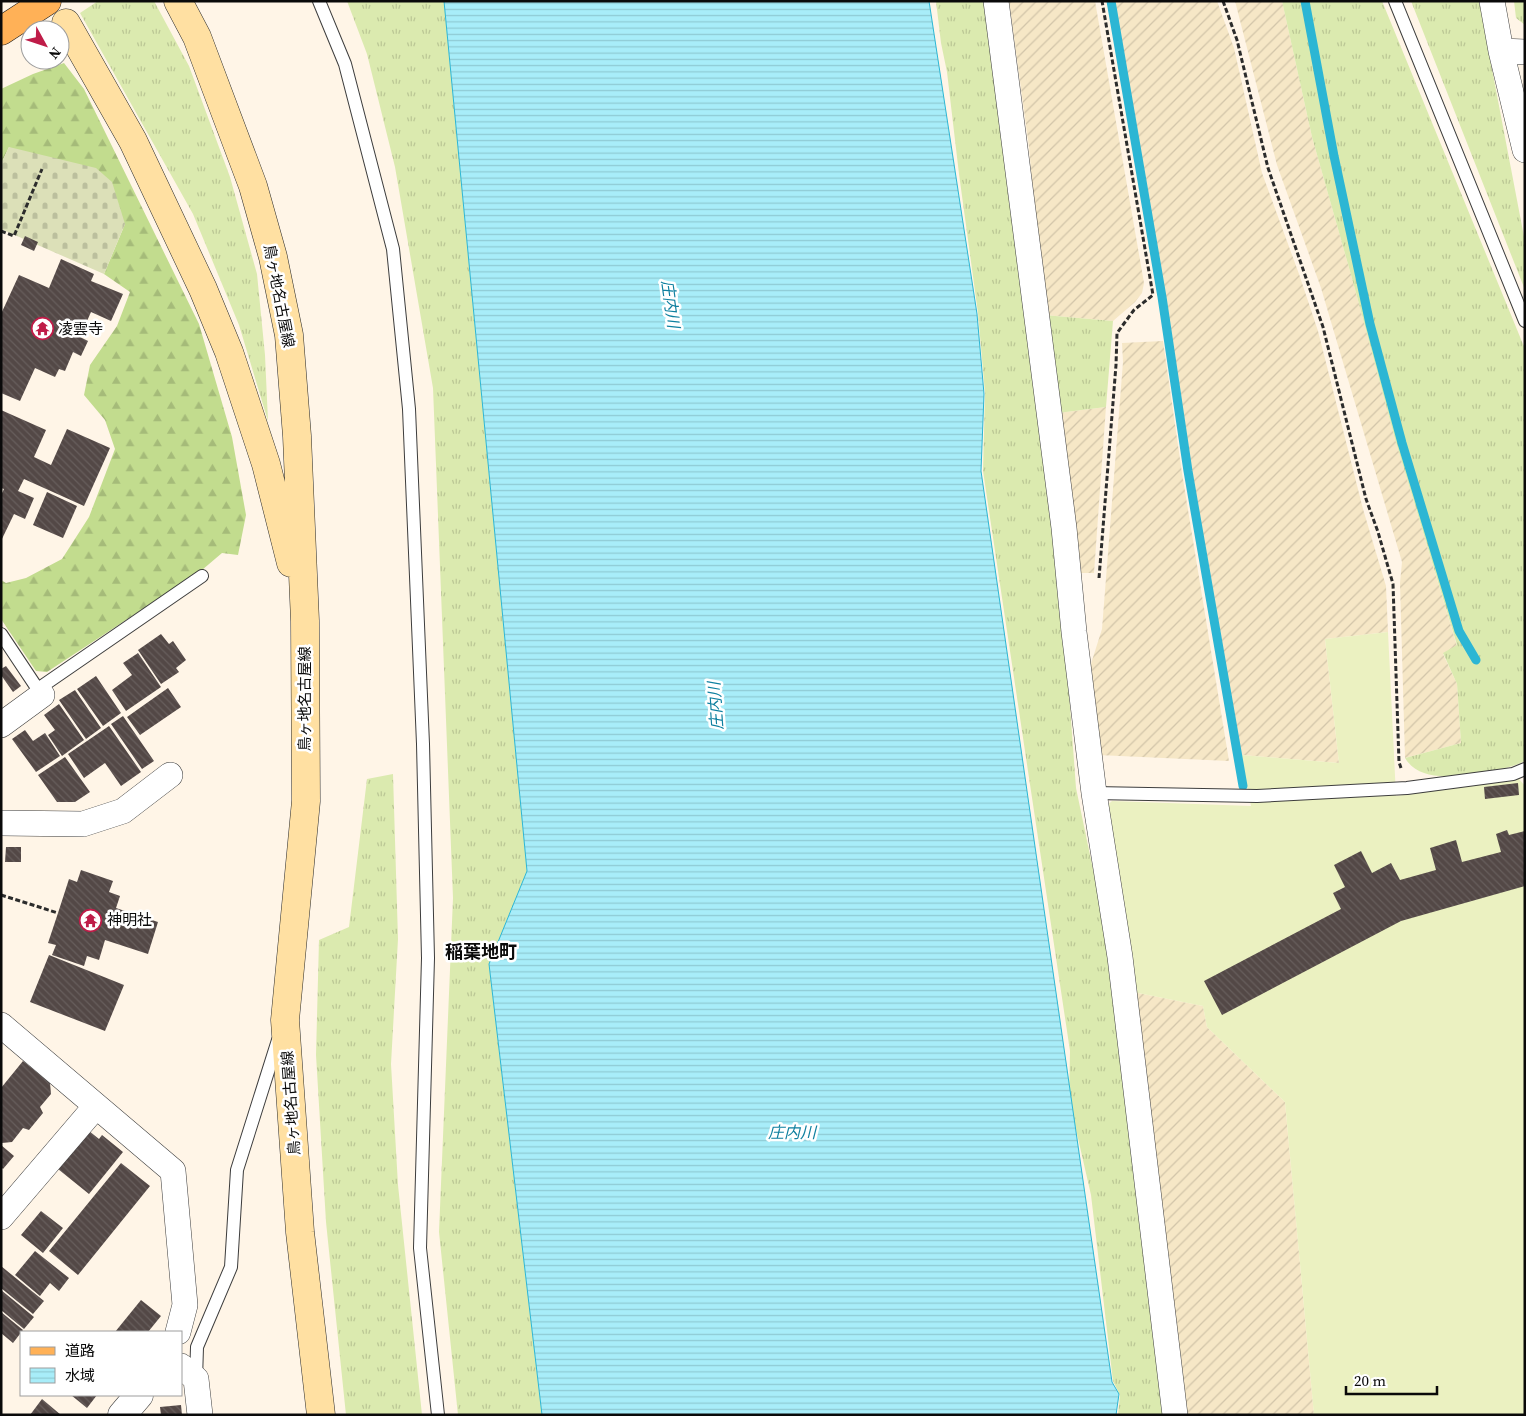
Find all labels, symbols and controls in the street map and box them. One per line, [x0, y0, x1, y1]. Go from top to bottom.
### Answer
north arrow [20, 20, 70, 70]
text: N [44, 43, 66, 64]
street label: 鳥ヶ地名古屋線 [259, 242, 300, 349]
water label: 庄内川 [657, 279, 686, 331]
temple icon: 凌雲寺 [30, 317, 54, 341]
place label: 凌雲寺 [58, 318, 103, 339]
street label: 鳥ヶ地名古屋線 [294, 646, 315, 752]
water label: 庄内川 [702, 679, 728, 731]
temple icon: 神明社 [79, 908, 103, 932]
place label: 神明社 [107, 909, 152, 930]
district label: 稲葉地町 [445, 939, 517, 964]
street label: 鳥ヶ地名古屋線 [276, 1050, 305, 1156]
water label: 庄内川 [768, 1121, 818, 1143]
legend [20, 1331, 182, 1396]
text: 道路 [65, 1340, 95, 1361]
scale bar [1346, 1364, 1437, 1396]
text: 水域 [65, 1365, 95, 1386]
text: 20 m [1354, 1370, 1386, 1391]

